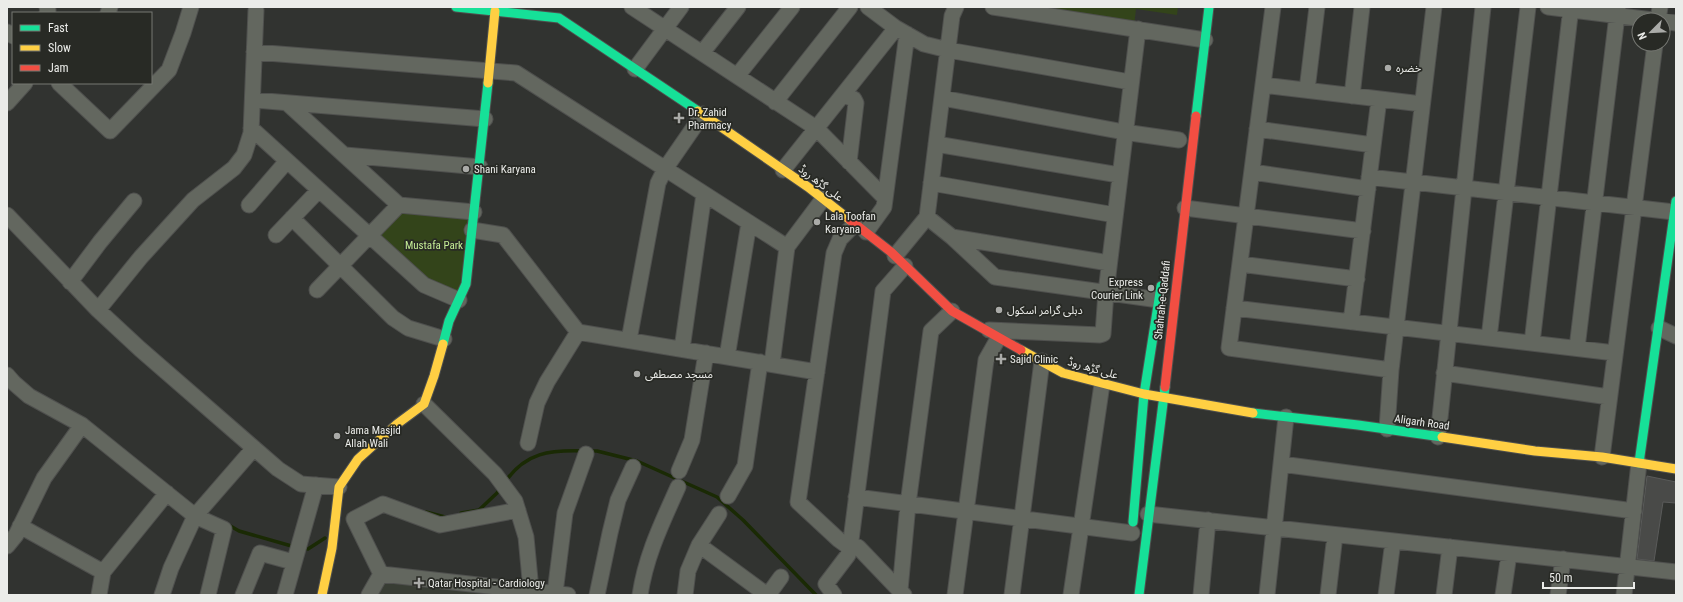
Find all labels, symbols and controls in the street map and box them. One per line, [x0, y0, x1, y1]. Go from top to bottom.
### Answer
legend [12, 12, 152, 84]
north arrow [1631, 12, 1671, 52]
text: Fast [48, 21, 69, 35]
text: N [1635, 30, 1650, 42]
text: Slow [48, 41, 71, 55]
text: Jam [48, 61, 69, 75]
place label: خضرہ [1396, 62, 1422, 75]
marker: خضرہ [1383, 63, 1393, 73]
place label: Dr. Zahid Pharmacy [688, 106, 732, 132]
marker: Dr. Zahid Pharmacy [673, 112, 685, 124]
street label: علی گڑھ روڈ [796, 162, 846, 205]
place label: Shani Karyana [474, 163, 536, 176]
marker: Shani Karyana [461, 164, 471, 174]
place label: Lala Toofan Karyana [825, 210, 876, 236]
marker: Lala Toofan Karyana [812, 217, 822, 227]
park label: Mustafa Park [405, 239, 463, 252]
street label: Shahrah-e-Qaddafi [1152, 260, 1173, 340]
place label: Express Courier Link [1091, 276, 1143, 302]
marker: Express Courier Link [1146, 283, 1156, 293]
place label: دہلی گرامر اسکول [1007, 304, 1083, 317]
marker: دہلی گرامر اسکول [994, 305, 1004, 315]
marker: Sajid Clinic [995, 353, 1007, 365]
place label: Sajid Clinic [1010, 353, 1058, 366]
street label: علی گڑھ روڈ [1066, 355, 1120, 382]
place label: مسجد مصطفی [645, 368, 713, 381]
marker: مسجد مصطفی [632, 369, 642, 379]
street label: Aligarh Road [1394, 412, 1450, 433]
place label: Jama Masjid Allah Wali [345, 424, 401, 450]
marker: Jama Masjid Allah Wali [332, 431, 342, 441]
scale bar [1543, 564, 1634, 590]
text: 50 m [1549, 571, 1573, 585]
marker: Qatar Hospital - Cardiology [413, 577, 425, 589]
place label: Qatar Hospital - Cardiology [428, 577, 545, 590]

